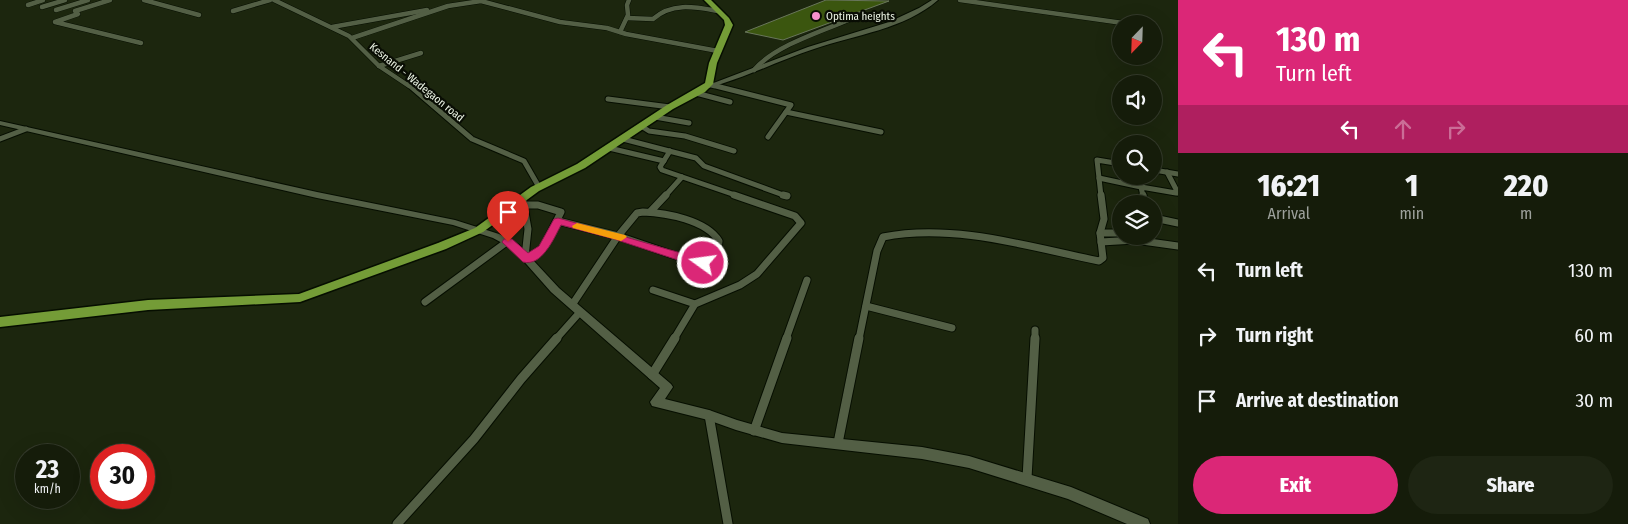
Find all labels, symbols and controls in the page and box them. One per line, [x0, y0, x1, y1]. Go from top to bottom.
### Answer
marker: Optima heights [810, 10, 822, 22]
place label: Optima heights [826, 10, 895, 23]
north arrow [1112, 15, 1162, 65]
map controls [1112, 15, 1162, 245]
text: 130 m [1276, 18, 1360, 60]
icon: left [1193, 20, 1258, 85]
street label: Kesnand - Wadegaon road [367, 40, 466, 124]
text: Turn left [1276, 60, 1352, 87]
button: sound [1112, 75, 1162, 125]
icon: left [1336, 115, 1364, 143]
icon: ahead [1389, 115, 1417, 143]
icon: right [1442, 115, 1470, 143]
button: search [1112, 135, 1162, 185]
text: 16:21 [1257, 168, 1320, 204]
text: 1 [1405, 168, 1418, 204]
text: 220 [1504, 168, 1549, 204]
pin [487, 191, 529, 242]
button: layers [1112, 195, 1162, 245]
icon: arrive [494, 198, 522, 226]
text: Arrival [1268, 204, 1310, 223]
text: min [1399, 204, 1424, 223]
text: m [1520, 204, 1532, 223]
position arrow [676, 236, 728, 288]
icon: left [1193, 257, 1221, 285]
text: Turn left [1236, 259, 1303, 282]
text: 130 m [1568, 259, 1613, 282]
icon: right [1193, 322, 1221, 350]
text: Turn right [1236, 324, 1313, 347]
text: 60 m [1575, 324, 1613, 347]
icon: arrive [1193, 387, 1221, 415]
text: Arrive at destination [1236, 389, 1399, 412]
text: 30 m [1575, 389, 1613, 412]
speed limit sign: 30 [90, 444, 155, 509]
text: 23 [36, 455, 59, 485]
button: Exit [1193, 456, 1398, 514]
button: Share [1408, 456, 1613, 514]
text: km/h [34, 482, 61, 496]

